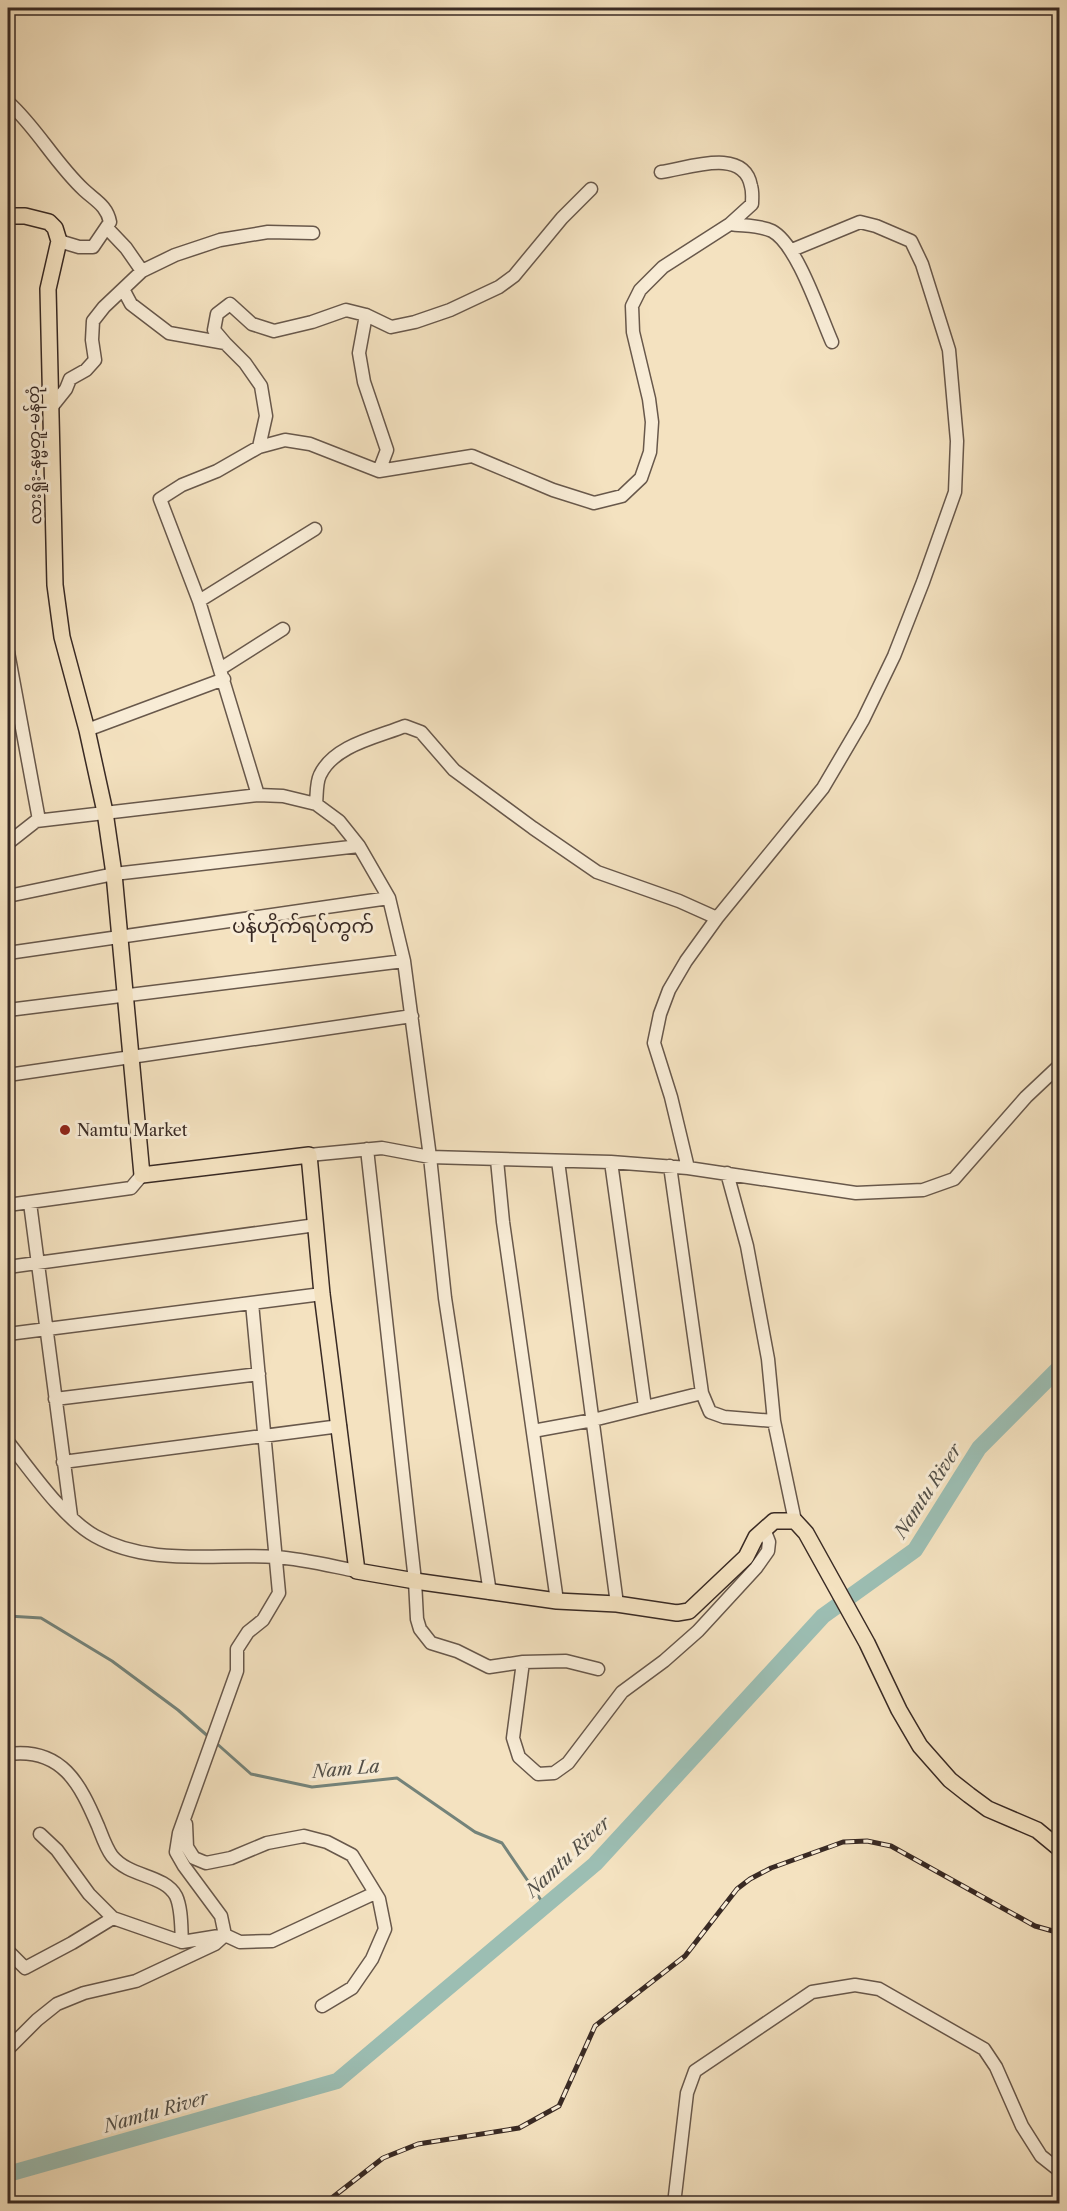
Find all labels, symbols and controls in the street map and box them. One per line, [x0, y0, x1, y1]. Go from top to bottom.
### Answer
street label: လားရှိုး-နမ္မတူ-မန်တုံ [22, 385, 50, 525]
district label: ပန်ဟိုက်ရပ်ကွက် [232, 912, 374, 943]
place label: Namtu Market [77, 1120, 188, 1140]
marker: Namtu Market [58, 1123, 72, 1137]
water label: Namtu River [888, 1438, 967, 1544]
water label: Nam La [309, 1755, 381, 1783]
water label: Namtu River [520, 1811, 616, 1903]
water label: Namtu River [99, 2086, 212, 2138]

